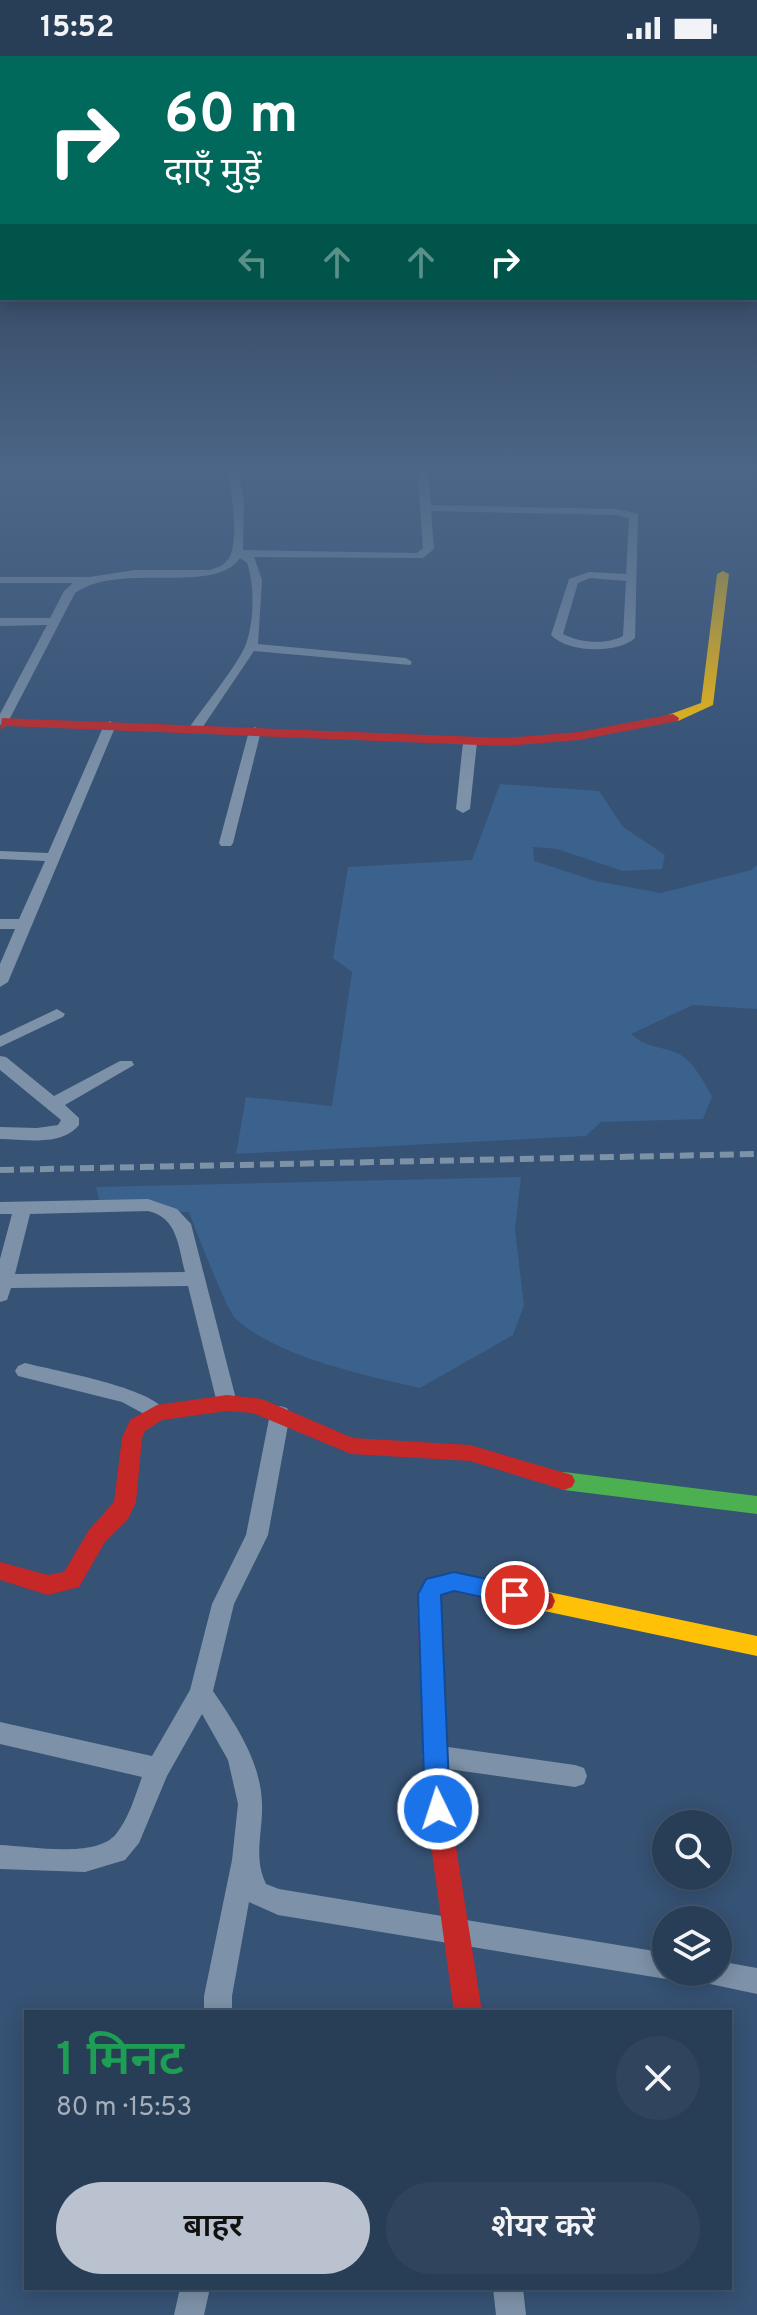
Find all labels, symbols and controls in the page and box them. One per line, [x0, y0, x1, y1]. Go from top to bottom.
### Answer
text: 15:52 [40, 10, 114, 47]
text: 60 m [164, 82, 298, 152]
icon: right [32, 88, 136, 192]
text: दाएँ मुड़ें [164, 151, 262, 197]
icon: left [231, 240, 275, 284]
icon: ahead [315, 240, 359, 284]
icon: ahead [399, 240, 443, 284]
icon: right [483, 240, 527, 284]
pin [481, 1561, 549, 1629]
icon: arrive [493, 1573, 537, 1617]
position arrow [396, 1767, 480, 1851]
map controls [652, 1810, 732, 1986]
button: search [652, 1810, 732, 1890]
button: layers [652, 1906, 732, 1986]
text: 1 मिनट [56, 2032, 184, 2092]
button: close [616, 2036, 700, 2120]
text: 80 m · 15:53 [56, 2092, 192, 2125]
button: बाहर [56, 2182, 370, 2274]
button: शेयर करें [386, 2182, 700, 2274]

